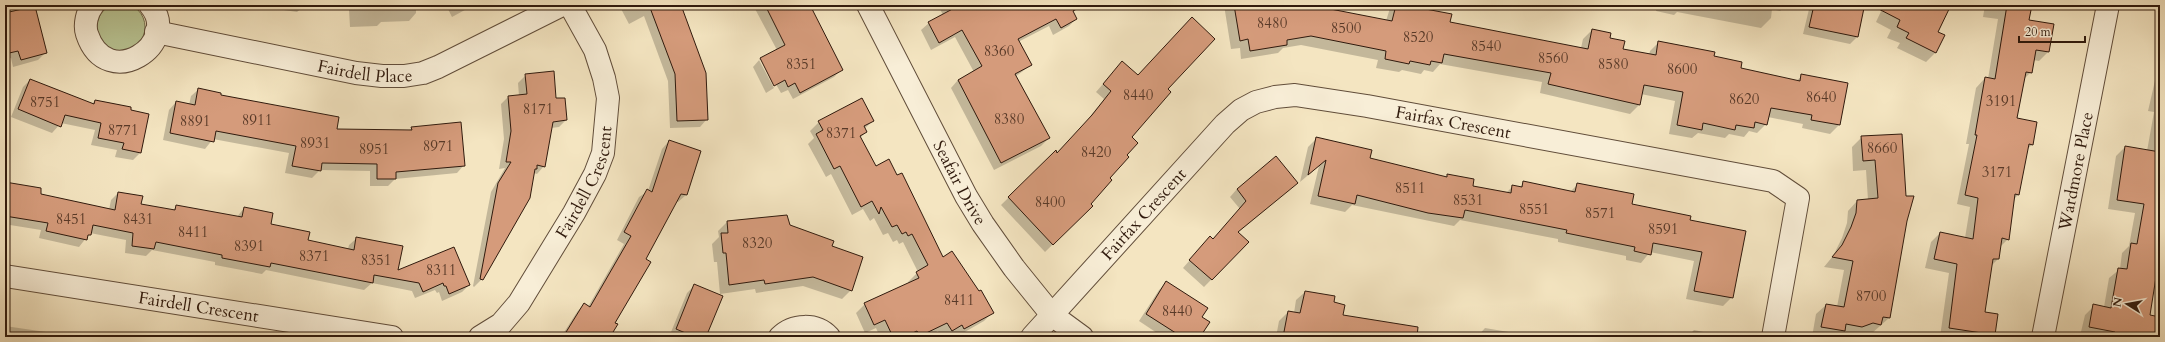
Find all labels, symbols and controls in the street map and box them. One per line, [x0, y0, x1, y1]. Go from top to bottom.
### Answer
house number: 8480 [1257, 13, 1288, 33]
house number: 8500 [1331, 18, 1362, 38]
scale bar [2019, 18, 2085, 44]
text: 20 m [2025, 24, 2052, 40]
house number: 8520 [1403, 27, 1434, 47]
house number: 8540 [1471, 36, 1502, 56]
house number: 8360 [984, 41, 1015, 61]
house number: 8560 [1538, 48, 1569, 68]
street label: Fairdell Place [316, 54, 414, 88]
house number: 8351 [786, 54, 816, 74]
house number: 8580 [1598, 54, 1629, 74]
house number: 8600 [1667, 59, 1698, 79]
house number: 8440 [1123, 85, 1154, 105]
house number: 8640 [1806, 87, 1837, 107]
house number: 8620 [1729, 89, 1760, 109]
house number: 3191 [1986, 91, 2016, 111]
house number: 8751 [30, 92, 60, 112]
house number: 8171 [523, 99, 553, 119]
street label: Fairfax Crescent [1394, 101, 1513, 144]
house number: 8380 [994, 109, 1025, 129]
house number: 8911 [242, 110, 272, 130]
street label: Wardmore Place [2053, 110, 2099, 234]
house number: 8891 [180, 111, 210, 131]
house number: 8771 [108, 120, 138, 140]
house number: 8371 [826, 123, 856, 143]
street label: Fairdell Crescent [550, 124, 617, 243]
house number: 8931 [300, 133, 330, 153]
house number: 8971 [423, 136, 453, 156]
street label: Seafair Drive [927, 137, 992, 229]
house number: 8660 [1867, 138, 1898, 158]
house number: 8951 [359, 139, 389, 159]
house number: 8420 [1081, 142, 1112, 162]
house number: 3171 [1982, 162, 2012, 182]
street label: Fairfax Crescent [1096, 163, 1192, 265]
house number: 8511 [1395, 178, 1425, 198]
house number: 8531 [1453, 190, 1483, 210]
house number: 8400 [1035, 192, 1066, 212]
house number: 8551 [1519, 199, 1549, 219]
house number: 8571 [1585, 203, 1615, 223]
house number: 8451 [56, 209, 86, 229]
house number: 8431 [123, 209, 153, 229]
house number: 8591 [1648, 219, 1678, 239]
house number: 8411 [178, 222, 208, 242]
house number: 8320 [742, 233, 773, 253]
house number: 8391 [234, 236, 264, 256]
house number: 8371 [299, 246, 329, 266]
house number: 8351 [361, 250, 391, 270]
house number: 8311 [426, 260, 456, 280]
north arrow [2107, 284, 2147, 324]
street label: Fairdell Crescent [137, 286, 261, 328]
house number: 8700 [1856, 286, 1887, 306]
house number: 8411 [944, 290, 974, 310]
text: N [2109, 296, 2126, 308]
house number: 8440 [1162, 301, 1193, 321]

